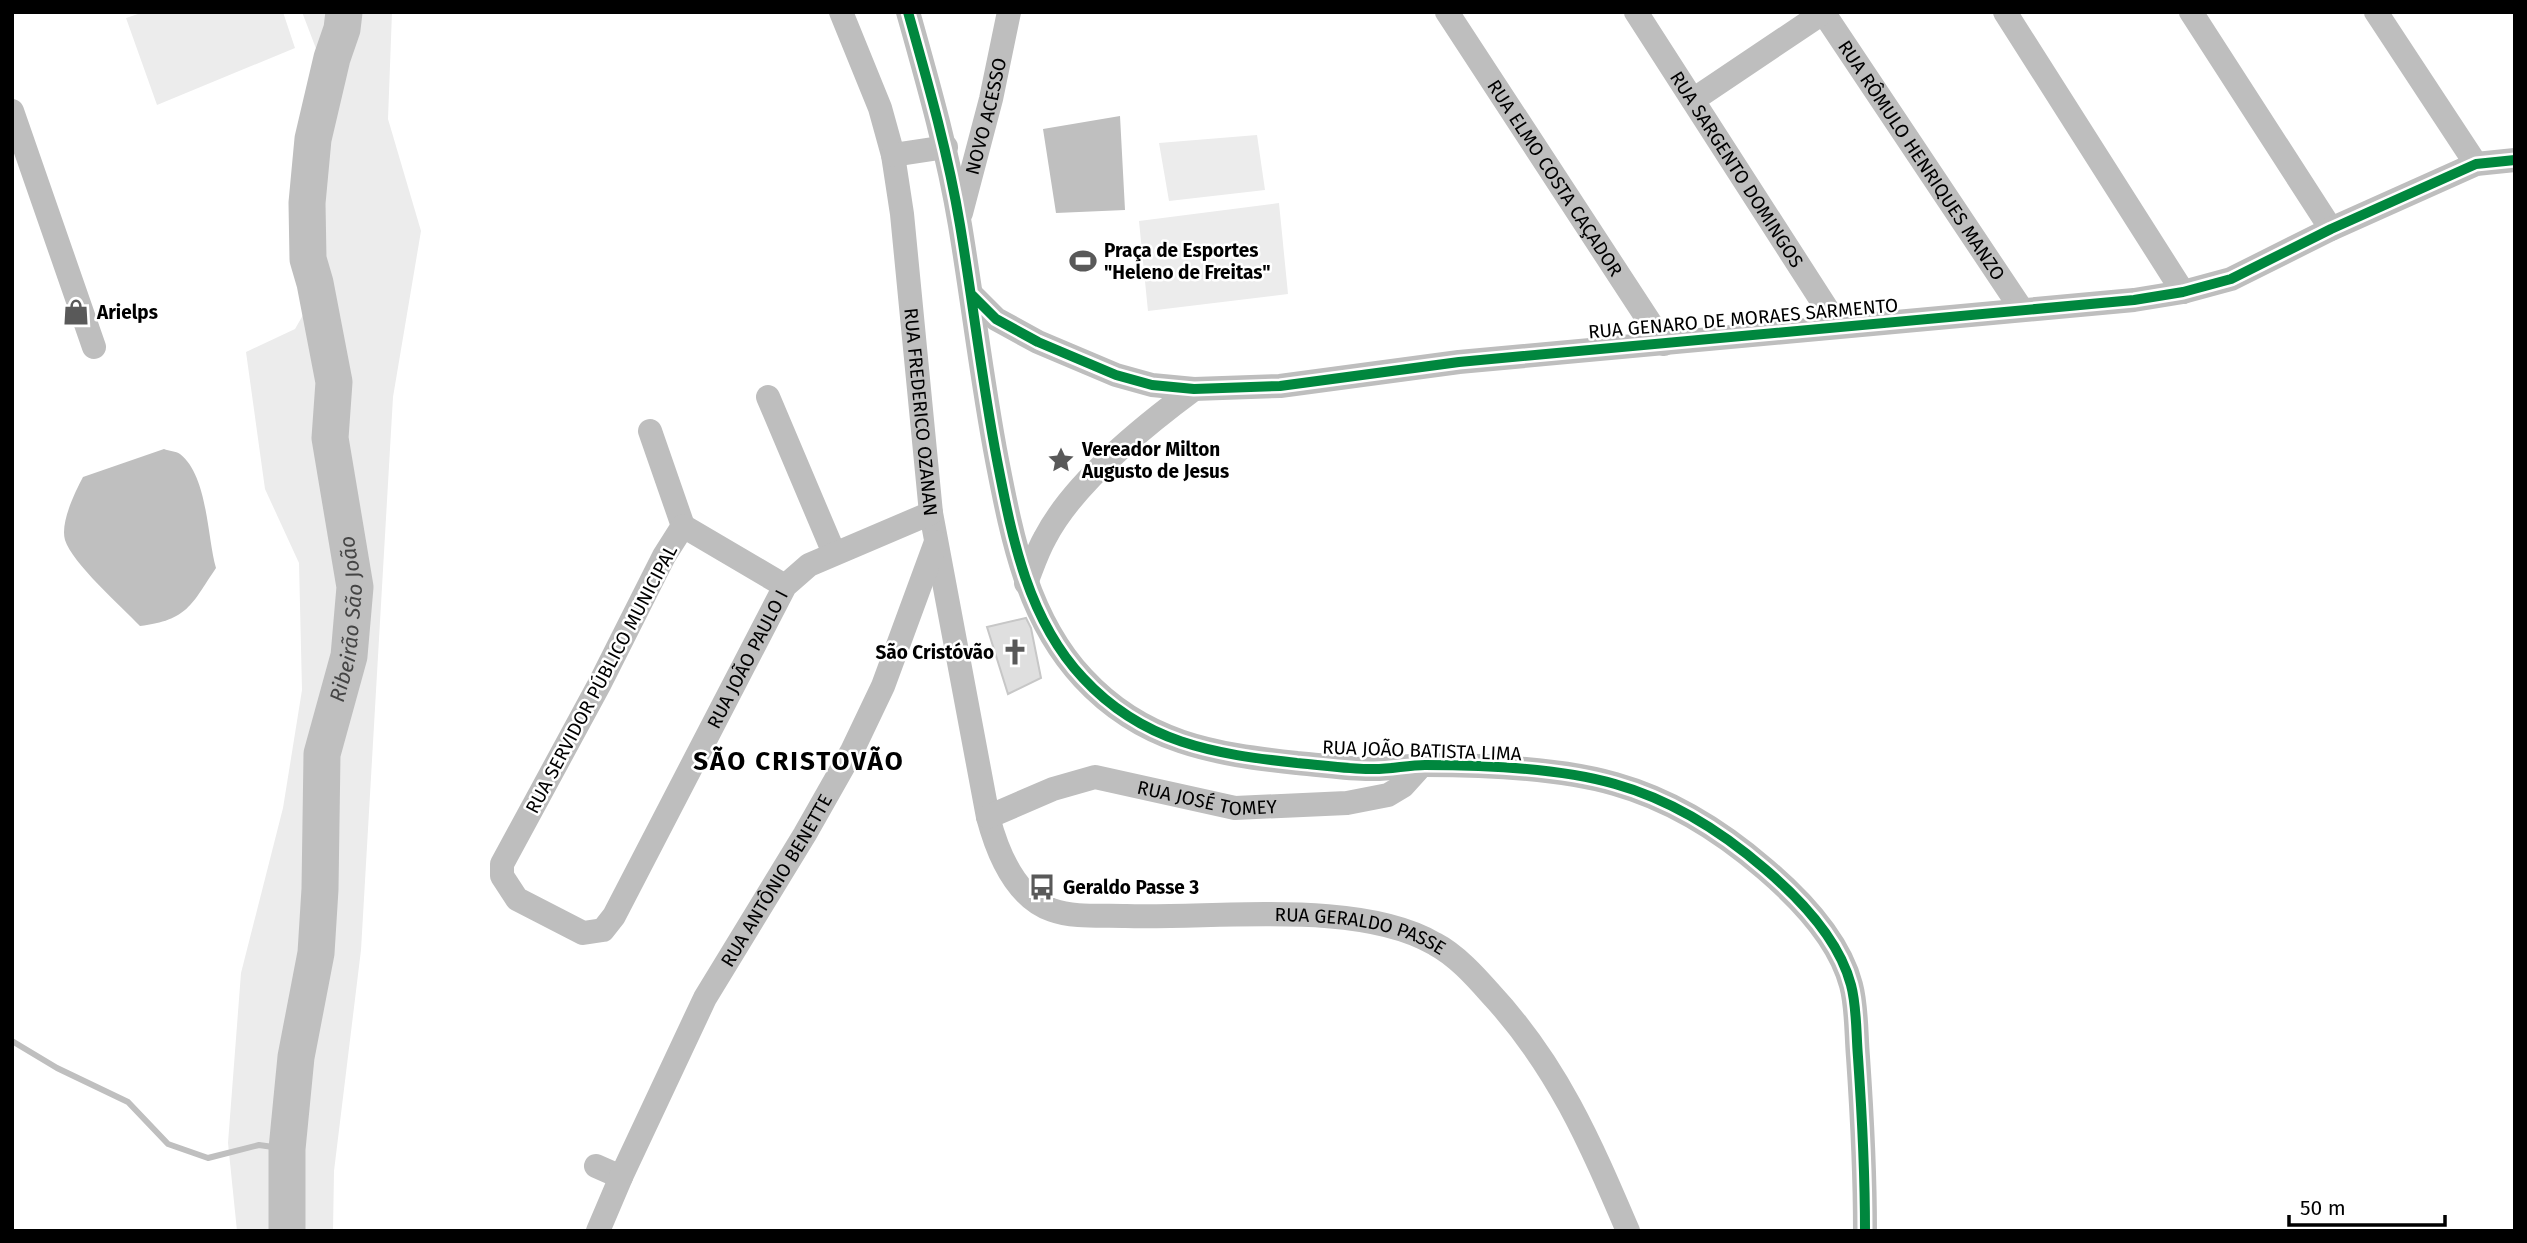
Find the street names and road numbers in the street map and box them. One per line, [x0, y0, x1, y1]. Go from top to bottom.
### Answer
street label: RUA RÔMULO HENRIQUES MANZO [1833, 36, 2010, 285]
street label: NOVO ACESSO [961, 56, 1011, 177]
street label: RUA SARGENTO DOMINGOS [1665, 67, 1808, 272]
street label: RUA ELMO COSTA CAÇADOR [1482, 75, 1628, 281]
street label: RUA GENARO DE MORAES SARMENTO [1587, 293, 1899, 344]
street label: RUA FREDERICO OZANAN [899, 307, 942, 517]
street label: RUA SERVIDOR PÚBLICO MUNICIPAL [521, 541, 682, 817]
street label: RUA JOÃO PAULO I [702, 586, 793, 733]
street label: RUA JOÃO BATISTA LIMA [1322, 736, 1522, 765]
street label: RUA JOSÉ TOMEY [1135, 776, 1278, 820]
street label: RUA ANTÔNIO BENETTE [716, 790, 837, 971]
street label: RUA GERALDO PASSE [1274, 903, 1450, 960]

